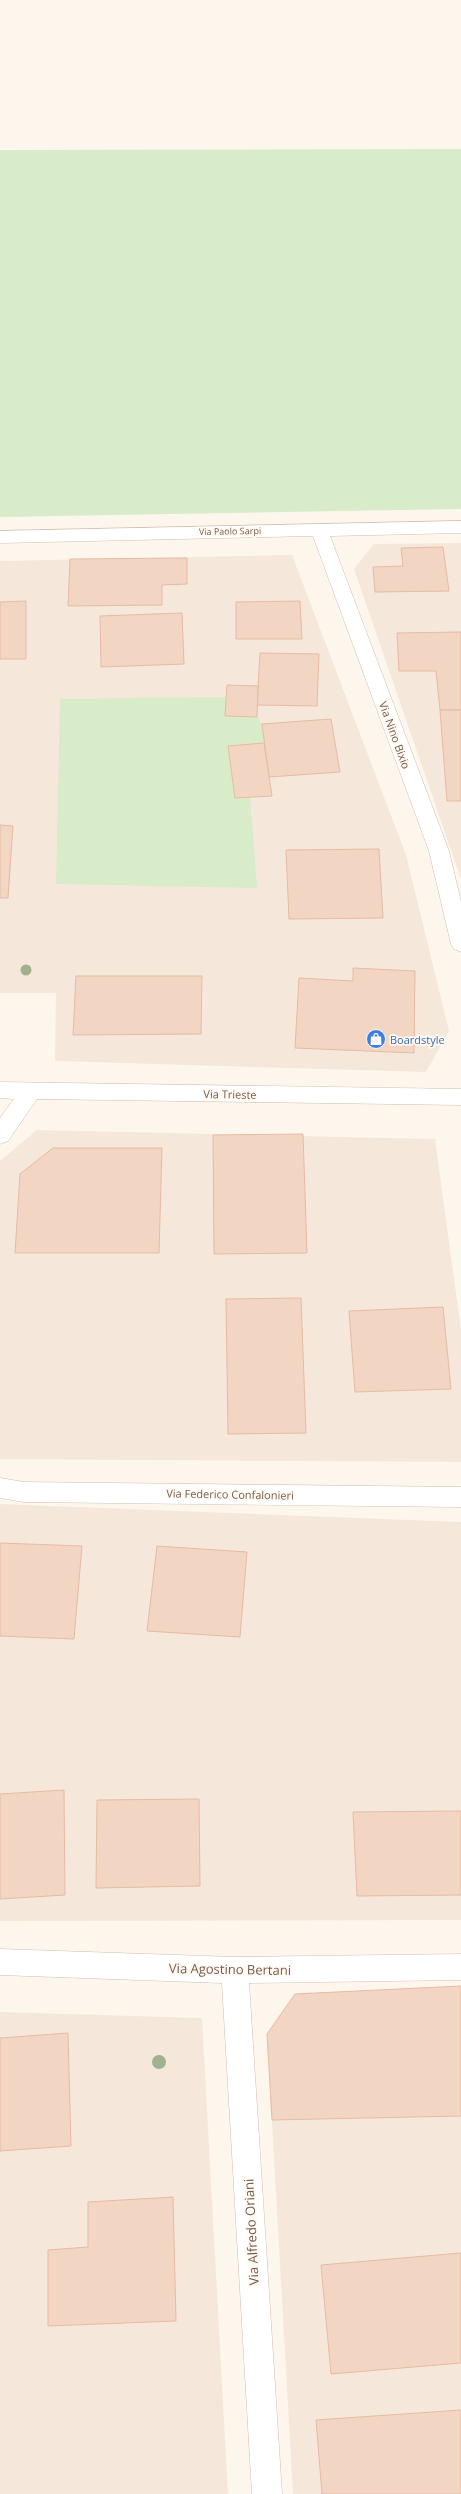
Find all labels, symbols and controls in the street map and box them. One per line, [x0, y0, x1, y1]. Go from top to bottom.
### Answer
street label: Via Paolo Sarpi [199, 524, 261, 538]
street label: Via Nino Bixio [376, 699, 414, 771]
shop icon: Boardstyle [365, 1028, 387, 1050]
place label: Boardstyle [390, 1032, 445, 1047]
street label: Via Trieste [203, 1086, 257, 1102]
street label: Via Federico Confalonieri [166, 1485, 294, 1503]
street label: Via Agostino Bertani [169, 1959, 291, 1979]
street label: Via Alfredo Oriani [239, 2178, 263, 2286]

